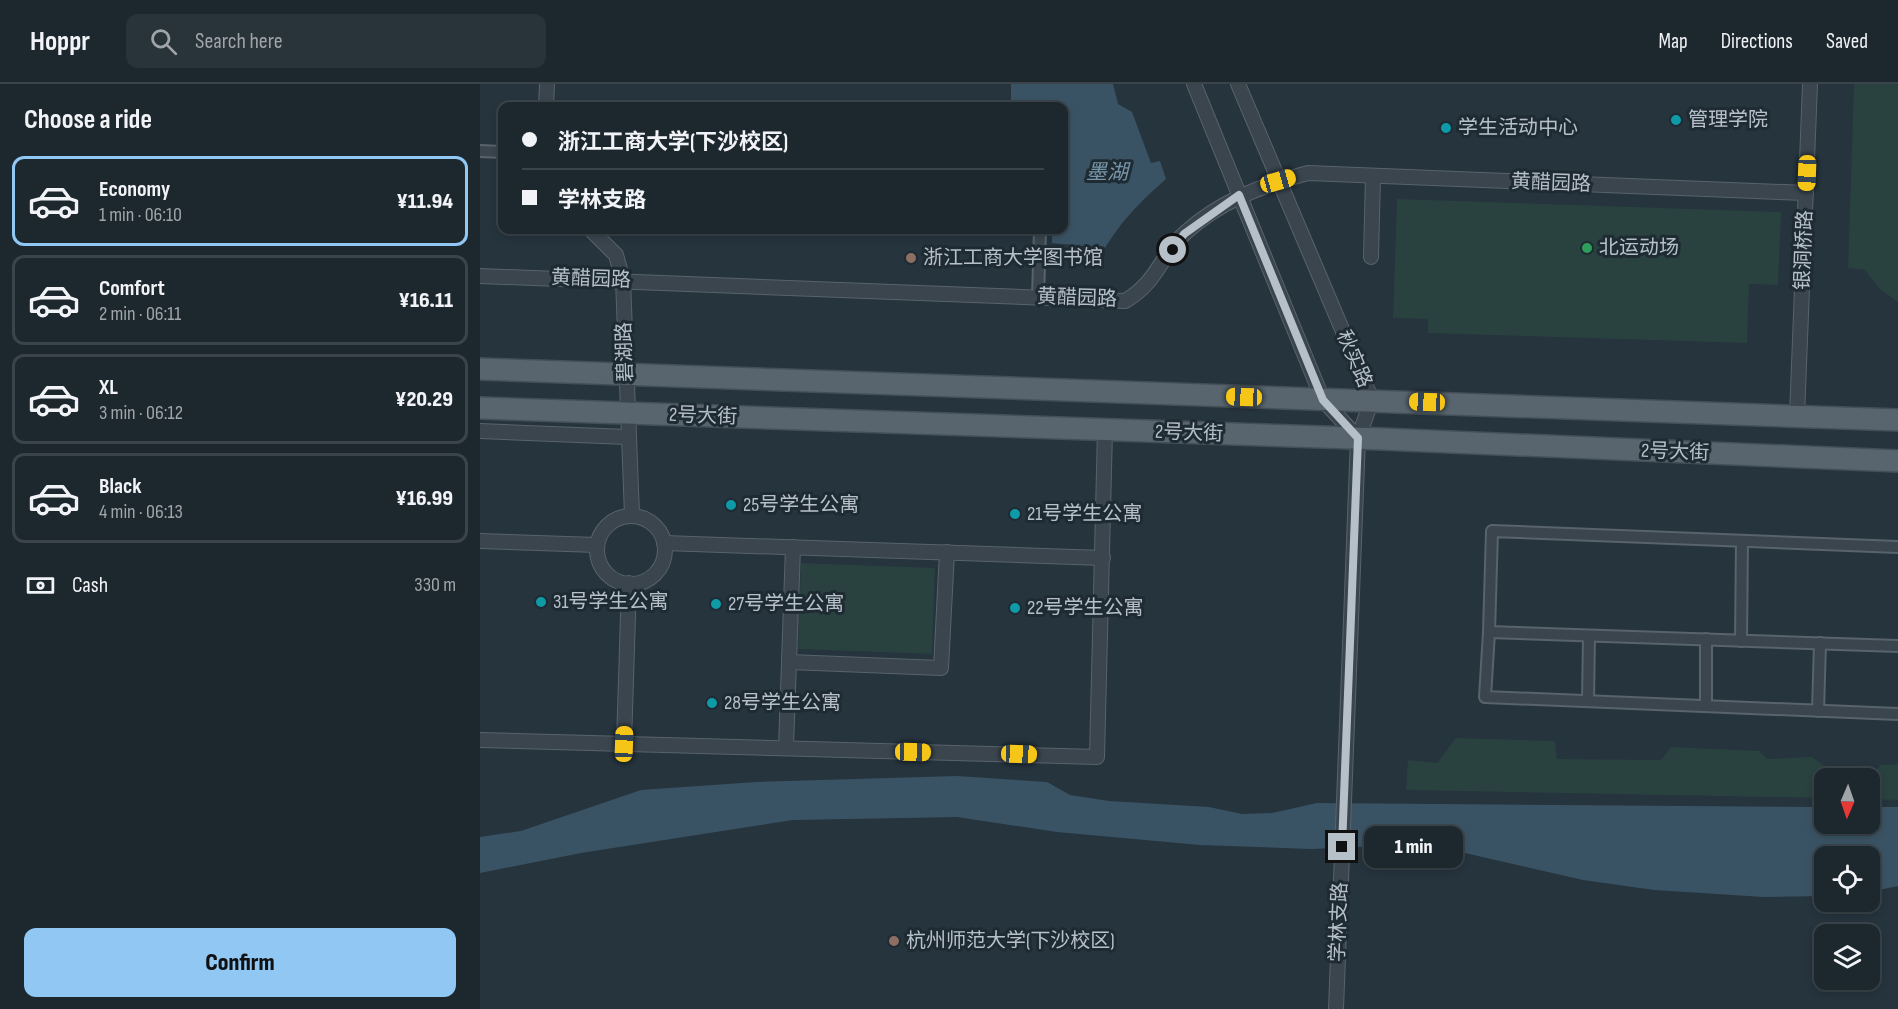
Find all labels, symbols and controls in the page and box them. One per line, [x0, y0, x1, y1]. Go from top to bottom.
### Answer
search box [126, 14, 546, 68]
text: Hoppr [30, 25, 90, 58]
icon: search [147, 25, 180, 58]
text: Search here [195, 28, 282, 55]
text: Map [1658, 29, 1688, 54]
text: Directions [1721, 29, 1793, 54]
text: Saved [1826, 29, 1868, 54]
text: Choose a ride [24, 104, 152, 136]
place label: 管理学院 [1688, 108, 1768, 132]
marker: 管理学院 [1669, 113, 1683, 127]
place label: 学生活动中心 [1458, 116, 1578, 140]
marker: 学生活动中心 [1439, 121, 1453, 135]
text: 浙江工商大学(下沙校区) [558, 129, 788, 156]
car [1797, 155, 1817, 191]
water label: 墨湖 [1086, 160, 1131, 185]
car [1258, 167, 1298, 195]
street label: 黄醋园路 [1511, 170, 1591, 196]
icon: car [27, 174, 81, 228]
text: Economy [99, 176, 170, 203]
text: 学林支路 [558, 187, 646, 214]
text: ¥11.94 [396, 188, 453, 215]
text: 1 min · 06:10 [99, 203, 182, 227]
street label: 银洞桥路 [1791, 210, 1817, 290]
route start [1159, 236, 1186, 263]
place label: 北运动场 [1599, 236, 1679, 260]
marker: 北运动场 [1580, 241, 1594, 255]
place label: 浙江工商大学图书馆 [923, 246, 1103, 270]
marker: 浙江工商大学图书馆 [904, 251, 918, 265]
street label: 黄醋园路 [551, 266, 631, 292]
icon: car [27, 273, 81, 327]
text: Comfort [99, 275, 165, 302]
street label: 黄醋园路 [1037, 285, 1117, 311]
text: ¥16.11 [399, 287, 453, 314]
text: 2 min · 06:11 [99, 302, 181, 326]
street label: 碧湖路 [612, 322, 638, 382]
street label: 秋实路 [1331, 327, 1377, 391]
icon: car [27, 372, 81, 426]
text: XL [99, 374, 118, 401]
text: ¥20.29 [395, 386, 453, 413]
car [1226, 387, 1262, 407]
car [1409, 392, 1445, 412]
text: 3 min · 06:12 [99, 401, 183, 425]
street label: 2号大街 [668, 403, 738, 429]
street label: 2号大街 [1154, 420, 1224, 446]
street label: 2号大街 [1640, 439, 1710, 465]
icon: car [27, 471, 81, 525]
text: Black [99, 473, 141, 500]
text: ¥16.99 [395, 485, 453, 512]
place label: 25号学生公寓 [743, 493, 859, 517]
marker: 25号学生公寓 [724, 498, 738, 512]
text: 4 min · 06:13 [99, 500, 183, 524]
place label: 21号学生公寓 [1027, 502, 1142, 526]
marker: 21号学生公寓 [1008, 507, 1022, 521]
icon: cash [24, 569, 57, 602]
text: Cash [72, 572, 108, 599]
text: 330 m [414, 573, 456, 597]
place label: 31号学生公寓 [553, 590, 668, 614]
place label: 27号学生公寓 [728, 592, 844, 616]
marker: 31号学生公寓 [534, 595, 548, 609]
place label: 22号学生公寓 [1027, 596, 1144, 620]
marker: 27号学生公寓 [709, 597, 723, 611]
marker: 22号学生公寓 [1008, 601, 1022, 615]
place label: 28号学生公寓 [724, 691, 841, 715]
marker: 28号学生公寓 [705, 696, 719, 710]
car [614, 726, 634, 762]
car [895, 743, 931, 761]
car [1001, 744, 1037, 764]
north arrow [1814, 768, 1880, 834]
map controls [1814, 768, 1880, 990]
callout: 1 min [1363, 826, 1462, 868]
route end [1328, 833, 1355, 860]
text: 1 min [1394, 835, 1433, 859]
button: locate [1814, 846, 1880, 912]
street label: 学林支路 [1326, 882, 1352, 962]
button: layers [1814, 924, 1880, 990]
button: Confirm [24, 928, 456, 997]
place label: 杭州师范大学(下沙校区) [906, 929, 1115, 953]
marker: 杭州师范大学(下沙校区) [887, 934, 901, 948]

